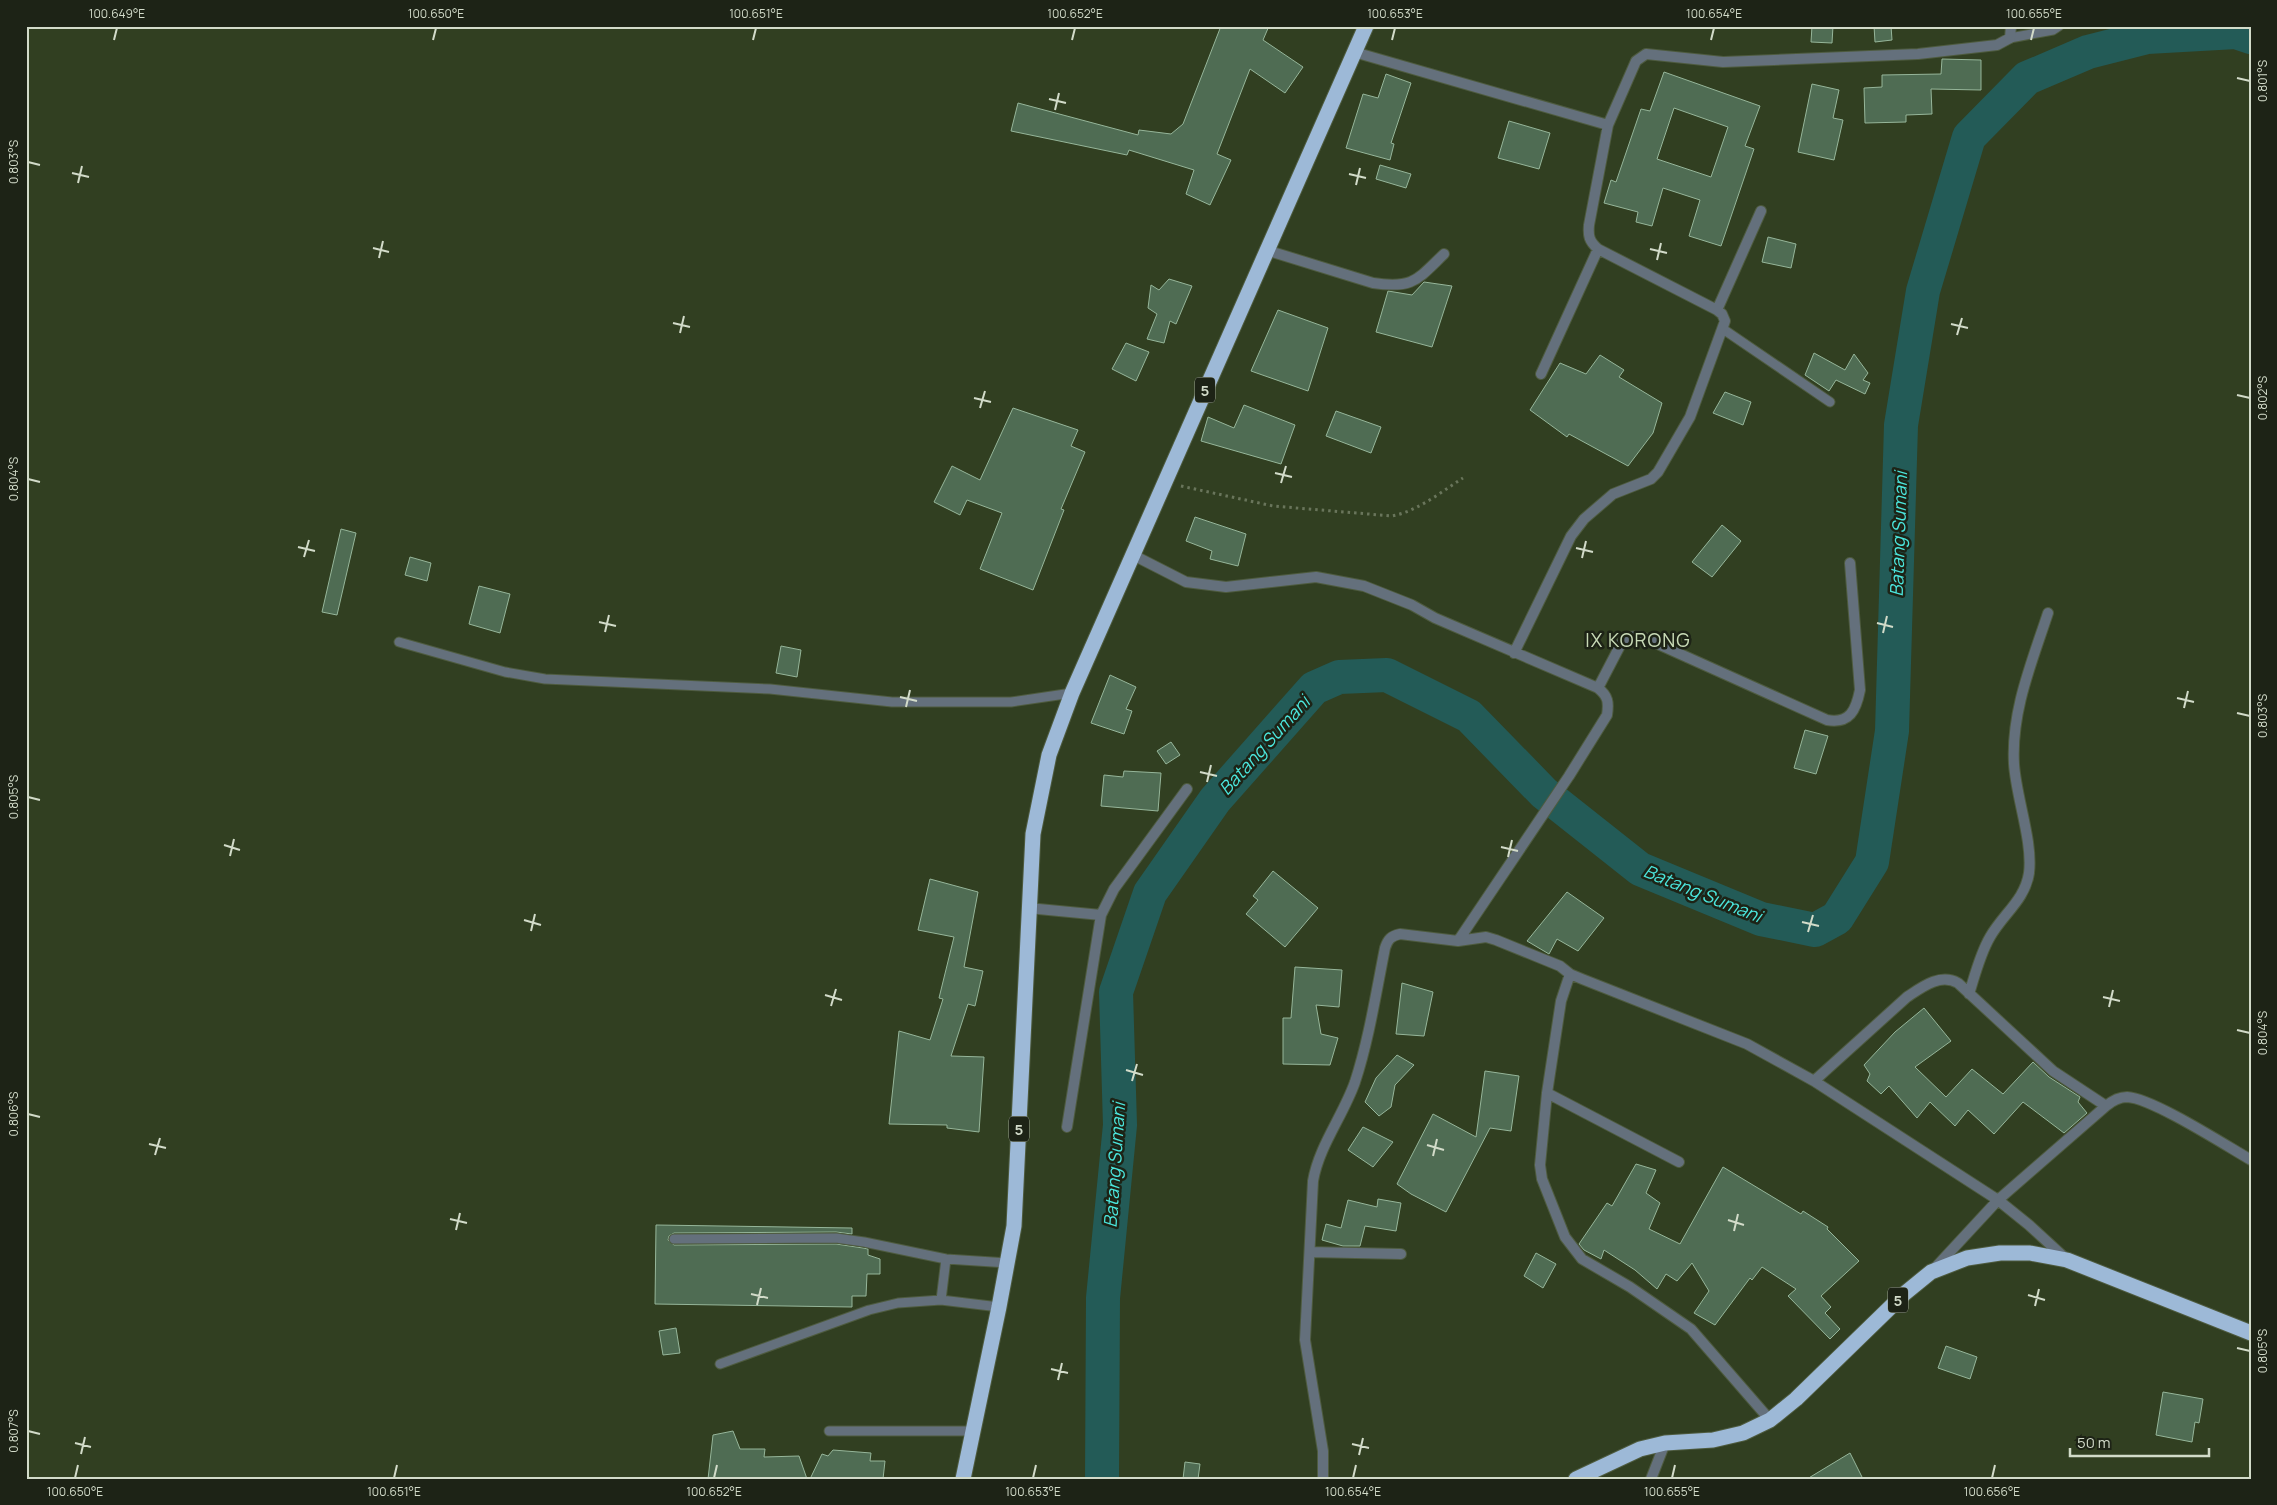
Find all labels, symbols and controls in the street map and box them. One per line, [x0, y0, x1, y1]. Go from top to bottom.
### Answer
text: 100.649°E [89, 5, 145, 22]
text: 100.650°E [408, 5, 464, 22]
text: 100.651°E [729, 5, 783, 22]
text: 100.652°E [1047, 5, 1103, 22]
text: 100.653°E [1367, 5, 1423, 22]
text: 100.654°E [1686, 5, 1742, 22]
text: 100.655°E [2006, 5, 2062, 22]
text: 0.801°S [2254, 60, 2271, 102]
text: 0.803°S [5, 140, 22, 184]
text: 0.802°S [2254, 376, 2271, 420]
road number: 5 [1195, 378, 1215, 402]
text: 0.804°S [5, 457, 22, 501]
water label: Batang Sumani [1884, 468, 1912, 597]
district label: IX KORONG [1585, 627, 1691, 653]
water label: Batang Sumani [1213, 688, 1317, 800]
text: 0.803°S [2254, 694, 2271, 738]
text: 0.805°S [5, 775, 22, 819]
water label: Batang Sumani [1640, 858, 1768, 929]
text: 0.804°S [2254, 1011, 2271, 1055]
text: 0.806°S [5, 1092, 22, 1136]
water label: Batang Sumani [1098, 1099, 1131, 1228]
road number: 5 [1009, 1116, 1029, 1142]
road number: 5 [1888, 1288, 1908, 1312]
text: 0.805°S [2254, 1329, 2271, 1373]
text: 0.807°S [5, 1409, 22, 1453]
scale bar [2070, 1425, 2208, 1457]
text: 50 m [2077, 1432, 2111, 1453]
text: 100.650°E [47, 1483, 103, 1500]
text: 100.651°E [367, 1483, 421, 1500]
text: 100.652°E [686, 1483, 742, 1500]
text: 100.653°E [1005, 1483, 1061, 1500]
text: 100.654°E [1325, 1483, 1381, 1500]
text: 100.655°E [1644, 1483, 1700, 1500]
text: 100.656°E [1964, 1483, 2020, 1500]

